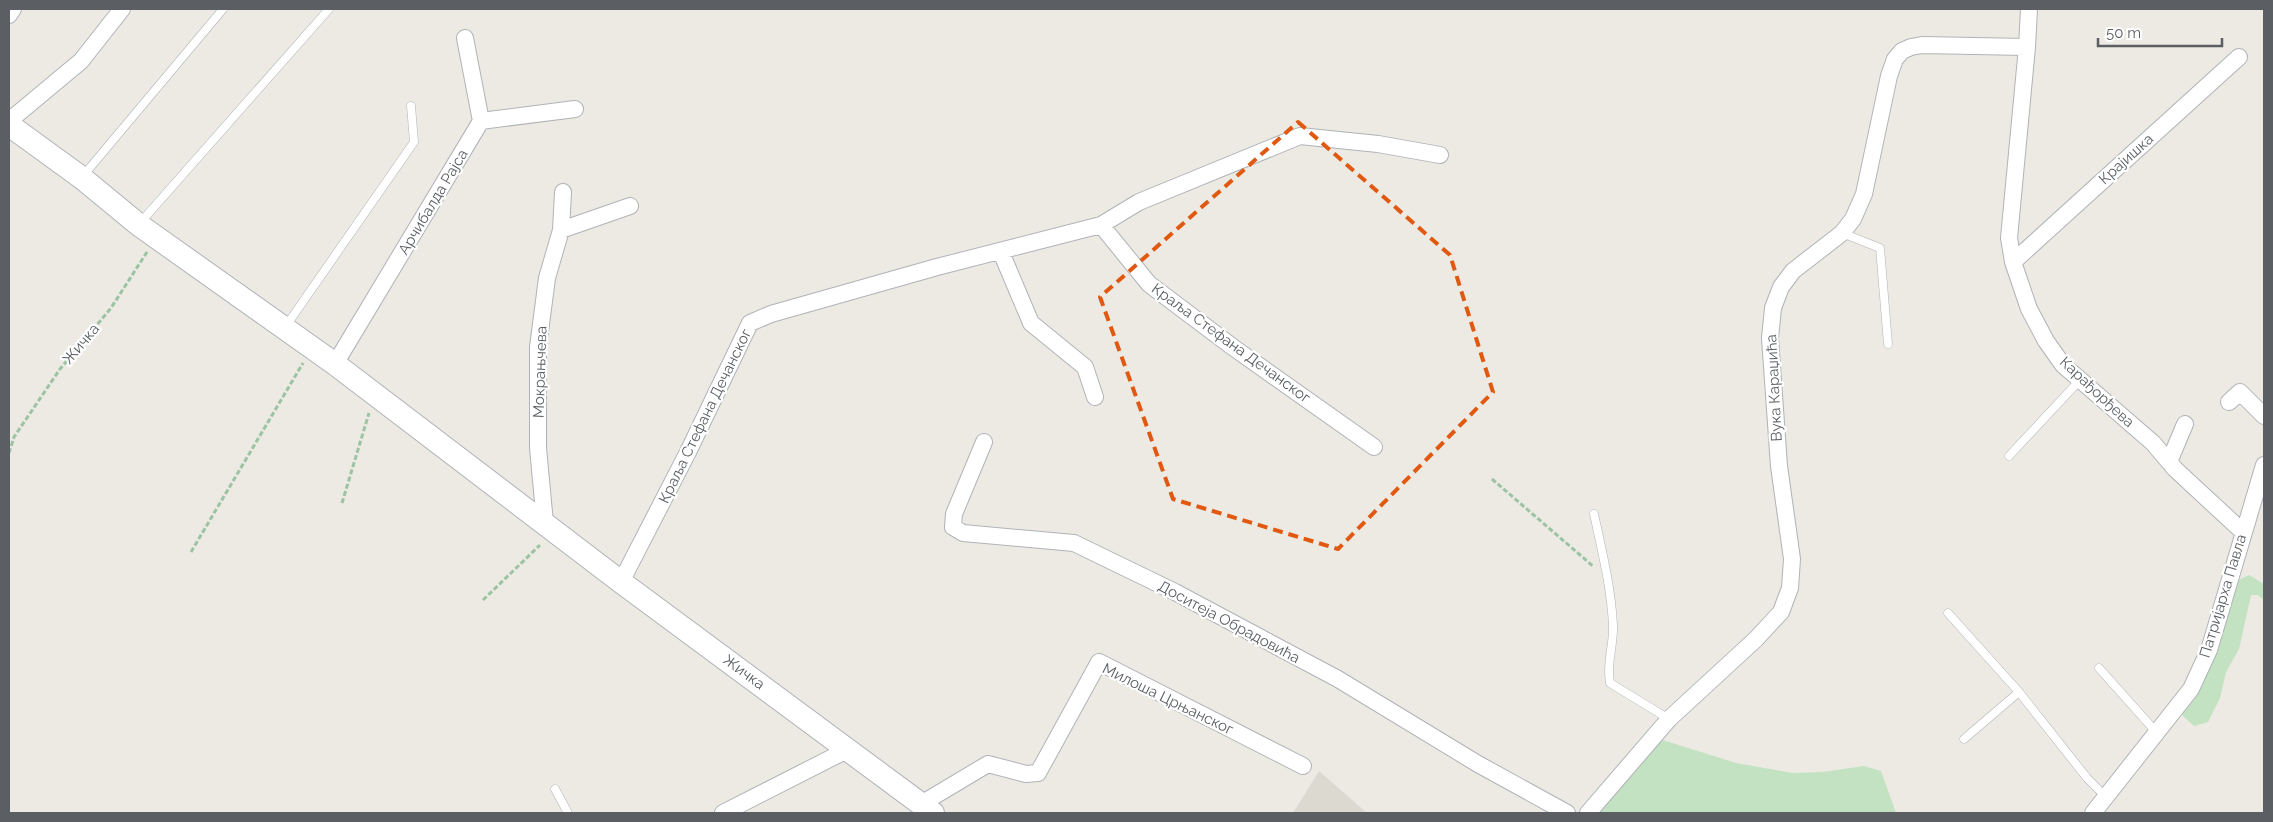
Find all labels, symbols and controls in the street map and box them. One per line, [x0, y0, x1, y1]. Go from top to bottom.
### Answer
scale bar [2098, 15, 2222, 47]
text: 50 m [2106, 24, 2141, 42]
street label: Крајишка [2095, 130, 2157, 188]
street label: Арчибалда Рајса [394, 146, 472, 258]
street label: Краља Стефана Дечанског [1148, 279, 1314, 407]
street label: Жичка [59, 320, 103, 368]
street label: Мокрањчева [529, 326, 551, 418]
street label: Краља Стефана Дечанског [655, 326, 755, 506]
street label: Вука Караџића [1762, 334, 1786, 442]
street label: Карађорђева [2056, 353, 2138, 431]
street label: Патријарха Павла [2196, 532, 2250, 660]
street label: Доситеја Обрадовића [1155, 577, 1303, 667]
street label: Жичка [720, 651, 768, 693]
street label: Милоша Црњанског [1100, 659, 1236, 739]

